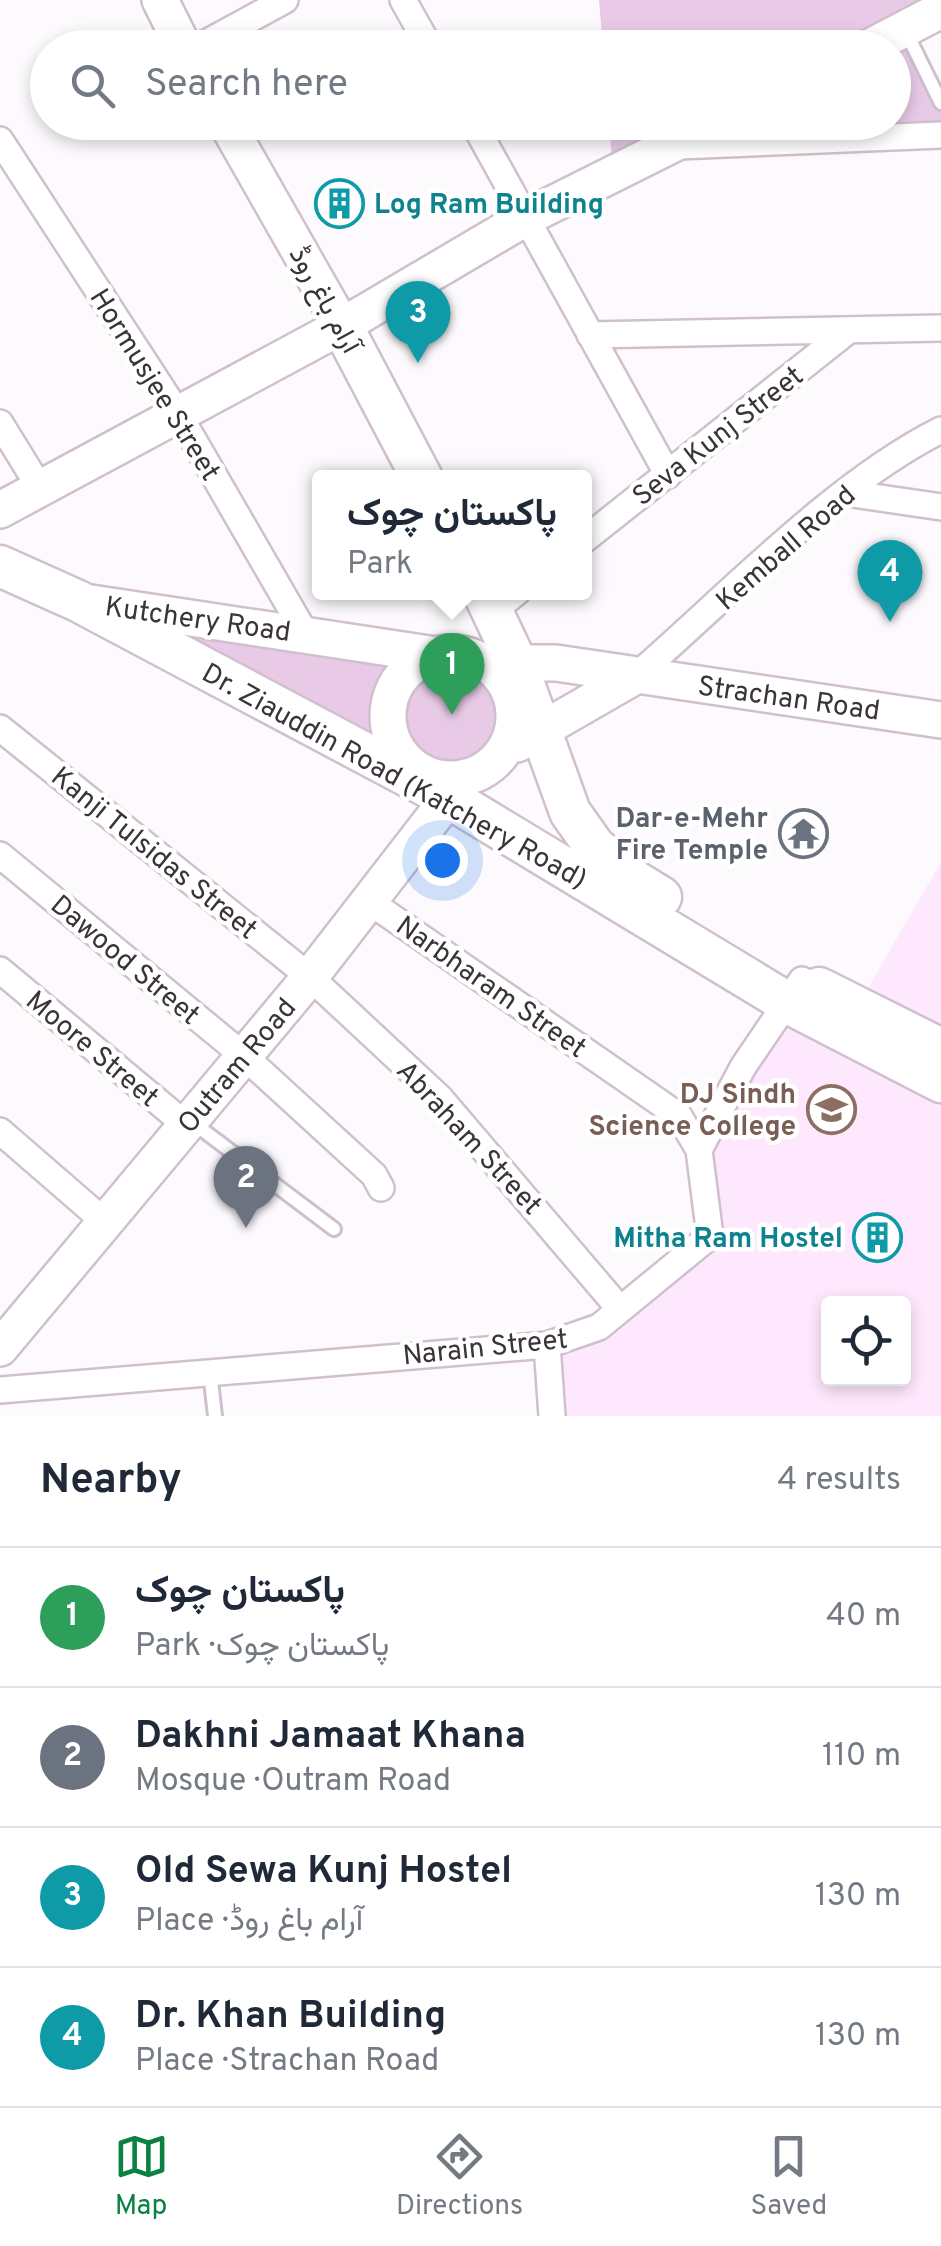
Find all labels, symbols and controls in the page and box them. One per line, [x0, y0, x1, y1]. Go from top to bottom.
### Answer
search box [30, 30, 911, 140]
icon: search [65, 58, 120, 113]
text: Search here [145, 61, 348, 110]
building icon: Log Ram Building [313, 177, 365, 229]
place label: Log Ram Building [374, 188, 604, 224]
street label: آرام باغ روڈ [279, 241, 369, 363]
pin: 3 [386, 280, 450, 363]
street label: Hormusjee Street [80, 283, 227, 488]
street label: Seva Kunj Street [626, 359, 812, 515]
popup [312, 470, 592, 600]
street label: Kemball Road [710, 479, 864, 620]
text: پاکستان چوک [347, 491, 557, 540]
pin: 4 [858, 540, 922, 622]
text: Park [347, 545, 413, 585]
street label: Kutchery Road [102, 590, 293, 652]
pin: 1 [420, 632, 484, 715]
street label: Dr. Ziauddin Road (Katchery Road) [195, 656, 592, 899]
street label: Strachan Road [695, 669, 882, 731]
street label: Kanji Tulsidas Street [43, 760, 264, 949]
place label: Dar-e-Mehr Fire Temple [615, 802, 768, 870]
temple icon: Dar-e-Mehr Fire Temple [777, 807, 829, 859]
your location [417, 835, 468, 886]
street label: Dawood Street [42, 888, 206, 1034]
street label: Narbharam Street [388, 909, 593, 1068]
street label: Moore Street [17, 984, 165, 1116]
street label: Outram Road [171, 992, 306, 1142]
street label: Abraham Street [387, 1054, 549, 1224]
place label: DJ Sindh Science College [589, 1078, 796, 1146]
school or university icon: DJ Sindh Science College [805, 1083, 857, 1135]
pin: 2 [214, 1146, 278, 1228]
building icon: Mitha Ram Hostel [852, 1211, 904, 1263]
place label: Mitha Ram Hostel [613, 1222, 843, 1258]
map controls [821, 1296, 911, 1386]
button: locate [821, 1296, 911, 1386]
street label: Narain Street [401, 1322, 570, 1376]
text: Nearby [40, 1455, 182, 1508]
text: 4 results [777, 1461, 901, 1501]
text: پاکستان چوک [135, 1568, 345, 1617]
text: 1 [66, 1597, 79, 1637]
text: 40 m [826, 1597, 901, 1637]
text: Park · پاکستان چوک [135, 1627, 389, 1667]
text: Dakhni Jamaat Khana [135, 1713, 526, 1762]
text: 2 [63, 1737, 82, 1777]
text: 110 m [822, 1737, 901, 1777]
text: Mosque · Outram Road [135, 1762, 451, 1802]
text: Old Sewa Kunj Hostel [135, 1848, 512, 1897]
text: 3 [63, 1877, 82, 1917]
text: 130 m [815, 1877, 901, 1917]
text: Place · آرام باغ روڈ [135, 1902, 363, 1942]
text: Dr. Khan Building [135, 1993, 446, 2042]
text: 4 [62, 2017, 83, 2057]
text: 130 m [815, 2017, 901, 2057]
text: Place · Strachan Road [135, 2042, 439, 2082]
tab: Map [114, 2129, 169, 2225]
tab: Directions [396, 2129, 523, 2225]
tab: Saved [750, 2129, 827, 2225]

